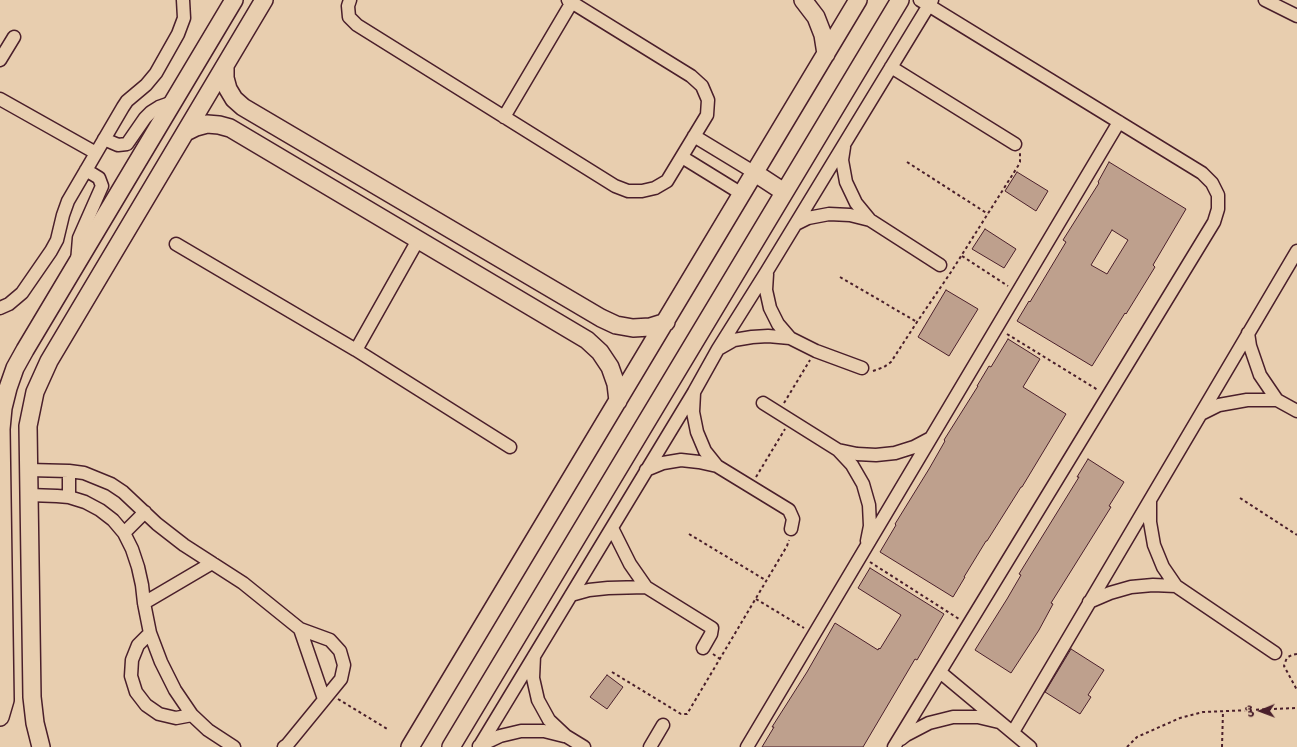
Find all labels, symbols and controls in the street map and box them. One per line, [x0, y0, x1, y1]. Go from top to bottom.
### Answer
north arrow [1241, 691, 1281, 731]
text: ش [1241, 705, 1256, 717]

